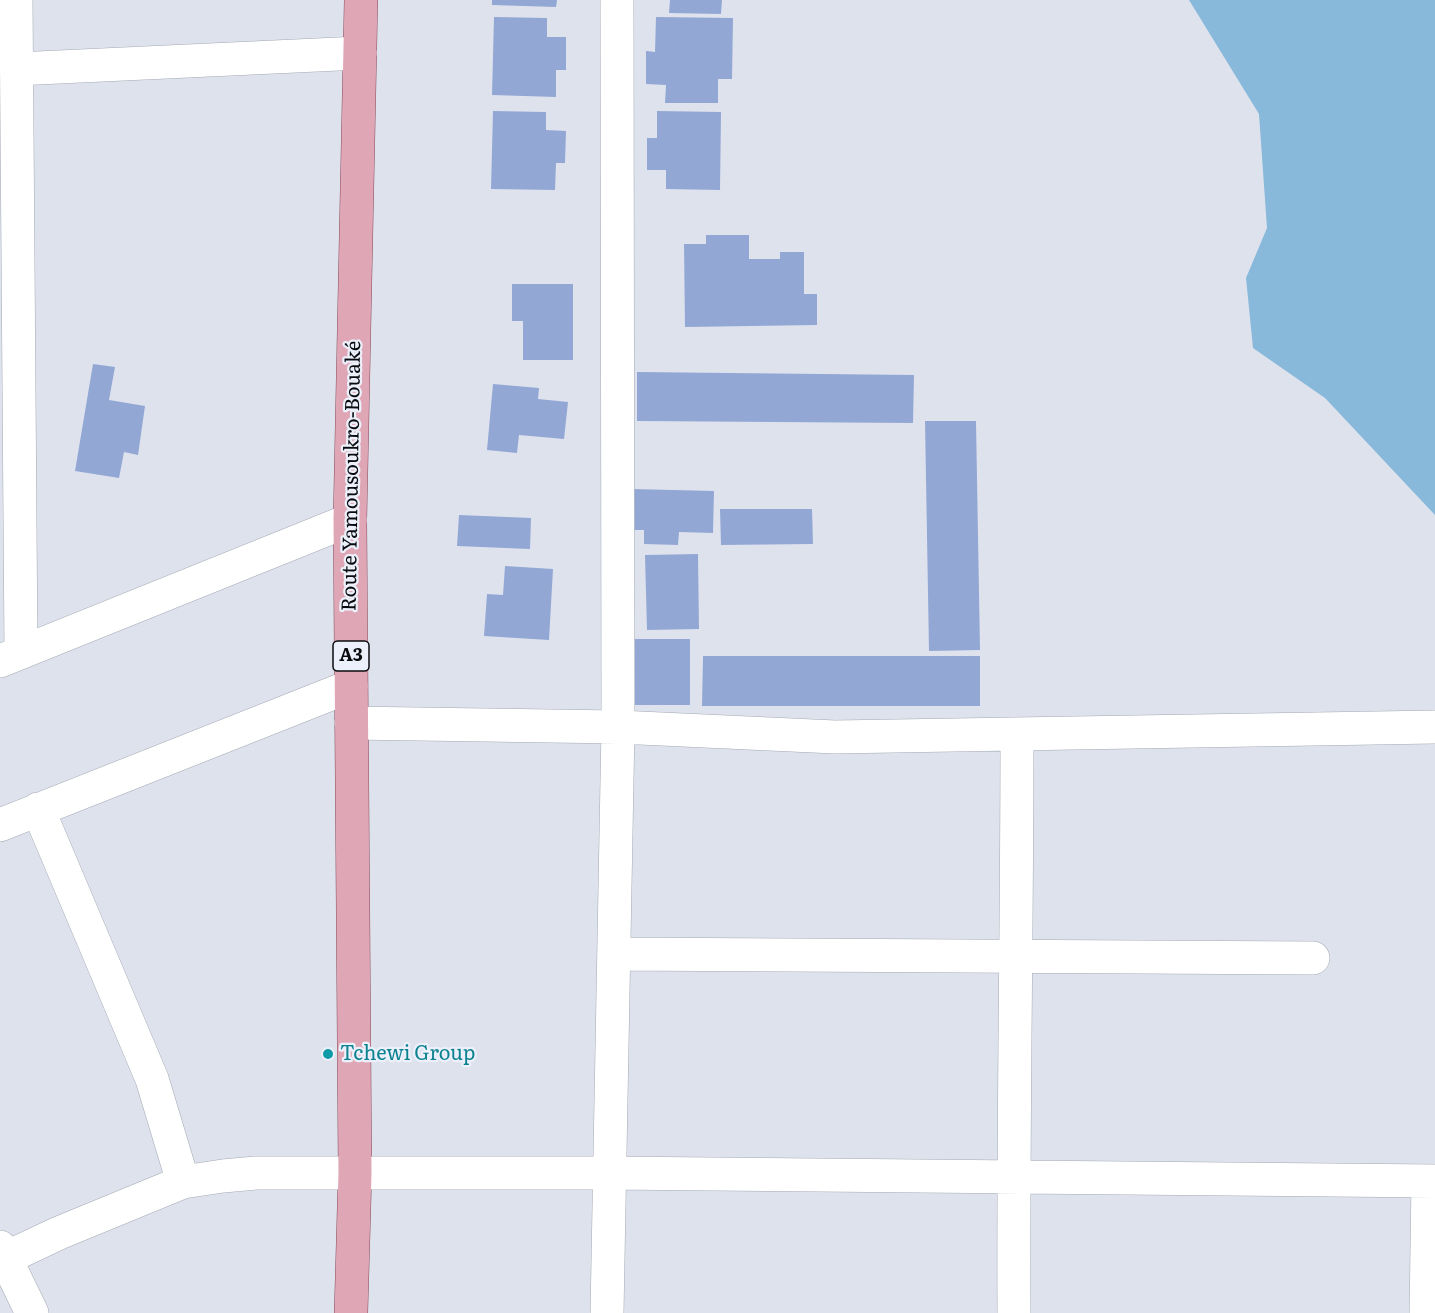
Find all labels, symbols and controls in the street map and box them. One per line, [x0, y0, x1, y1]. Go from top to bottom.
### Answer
street label: Route Yamousoukro-Bouaké [338, 341, 366, 611]
road number: A3 [333, 641, 369, 671]
place label: Tchewi Group [340, 1042, 475, 1066]
marker: Tchewi Group [321, 1047, 335, 1061]

